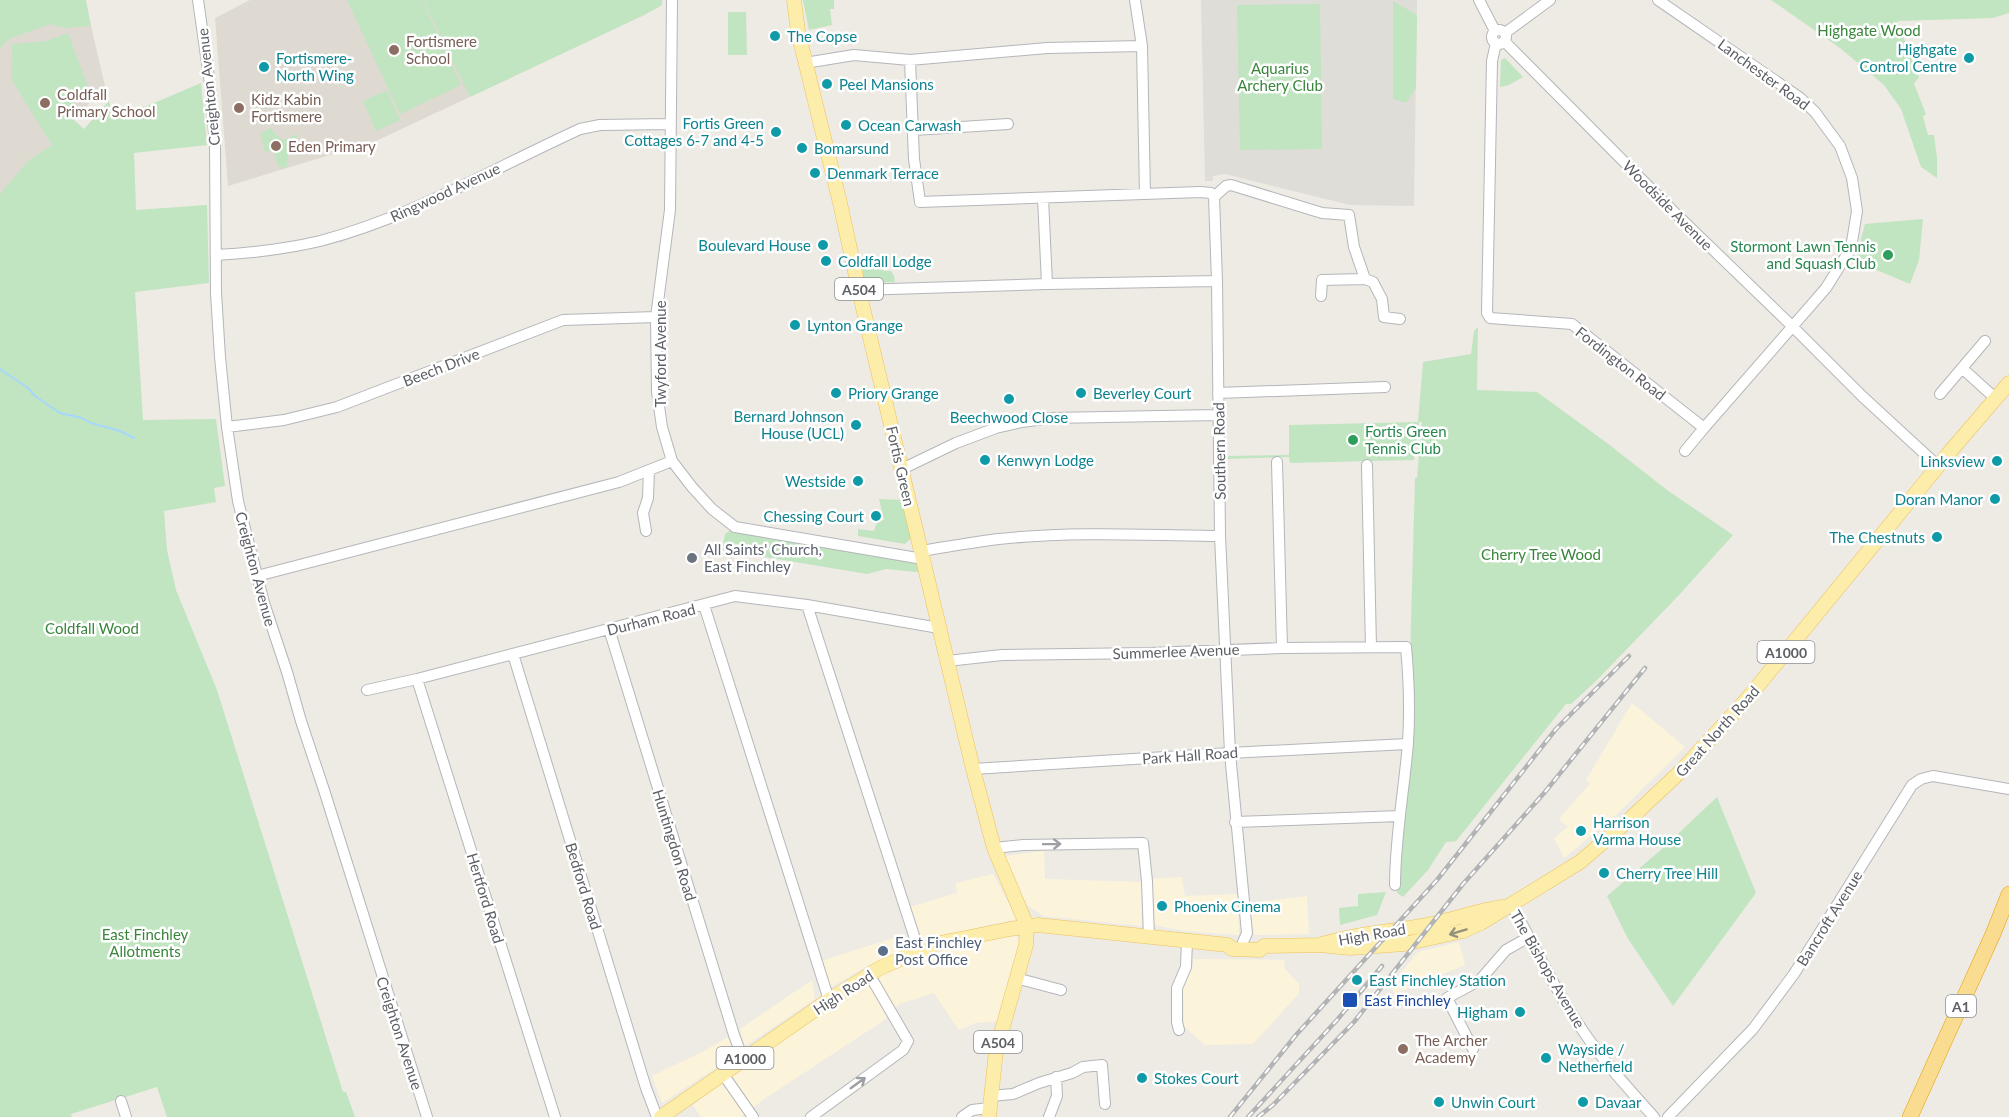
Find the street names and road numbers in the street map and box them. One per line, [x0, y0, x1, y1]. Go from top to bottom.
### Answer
street label: Creighton Avenue [193, 27, 223, 147]
street label: Lanchester Road [1715, 35, 1813, 113]
street label: Woodside Avenue [1619, 156, 1717, 254]
street label: Ringwood Avenue [387, 159, 503, 225]
road number: A504 [835, 278, 883, 300]
street label: Twyford Avenue [651, 300, 669, 408]
street label: Fordington Road [1573, 322, 1669, 404]
street label: Beech Drive [400, 344, 482, 390]
street label: Southern Road [1209, 402, 1229, 500]
street label: Fortis Green [883, 424, 919, 508]
street label: Creighton Avenue [232, 510, 280, 628]
street label: Durham Road [605, 599, 697, 639]
street label: Summerlee Avenue [1112, 640, 1240, 662]
road number: A1000 [1758, 641, 1814, 663]
street label: Great North Road [1671, 682, 1763, 780]
street label: Park Hall Road [1141, 743, 1239, 767]
street label: Huntingdon Road [649, 787, 701, 903]
street label: Bedford Road [562, 840, 606, 932]
street label: Hertford Road [464, 850, 508, 946]
street label: Bancroft Avenue [1792, 867, 1866, 969]
street label: The Bishops Avenue [1507, 907, 1589, 1031]
street label: High Road [1337, 919, 1407, 949]
street label: High Road [809, 966, 877, 1018]
street label: Creighton Avenue [373, 974, 427, 1092]
road number: A1 [1946, 995, 1976, 1017]
road number: A504 [974, 1031, 1022, 1053]
road number: A1000 [716, 1047, 774, 1069]

